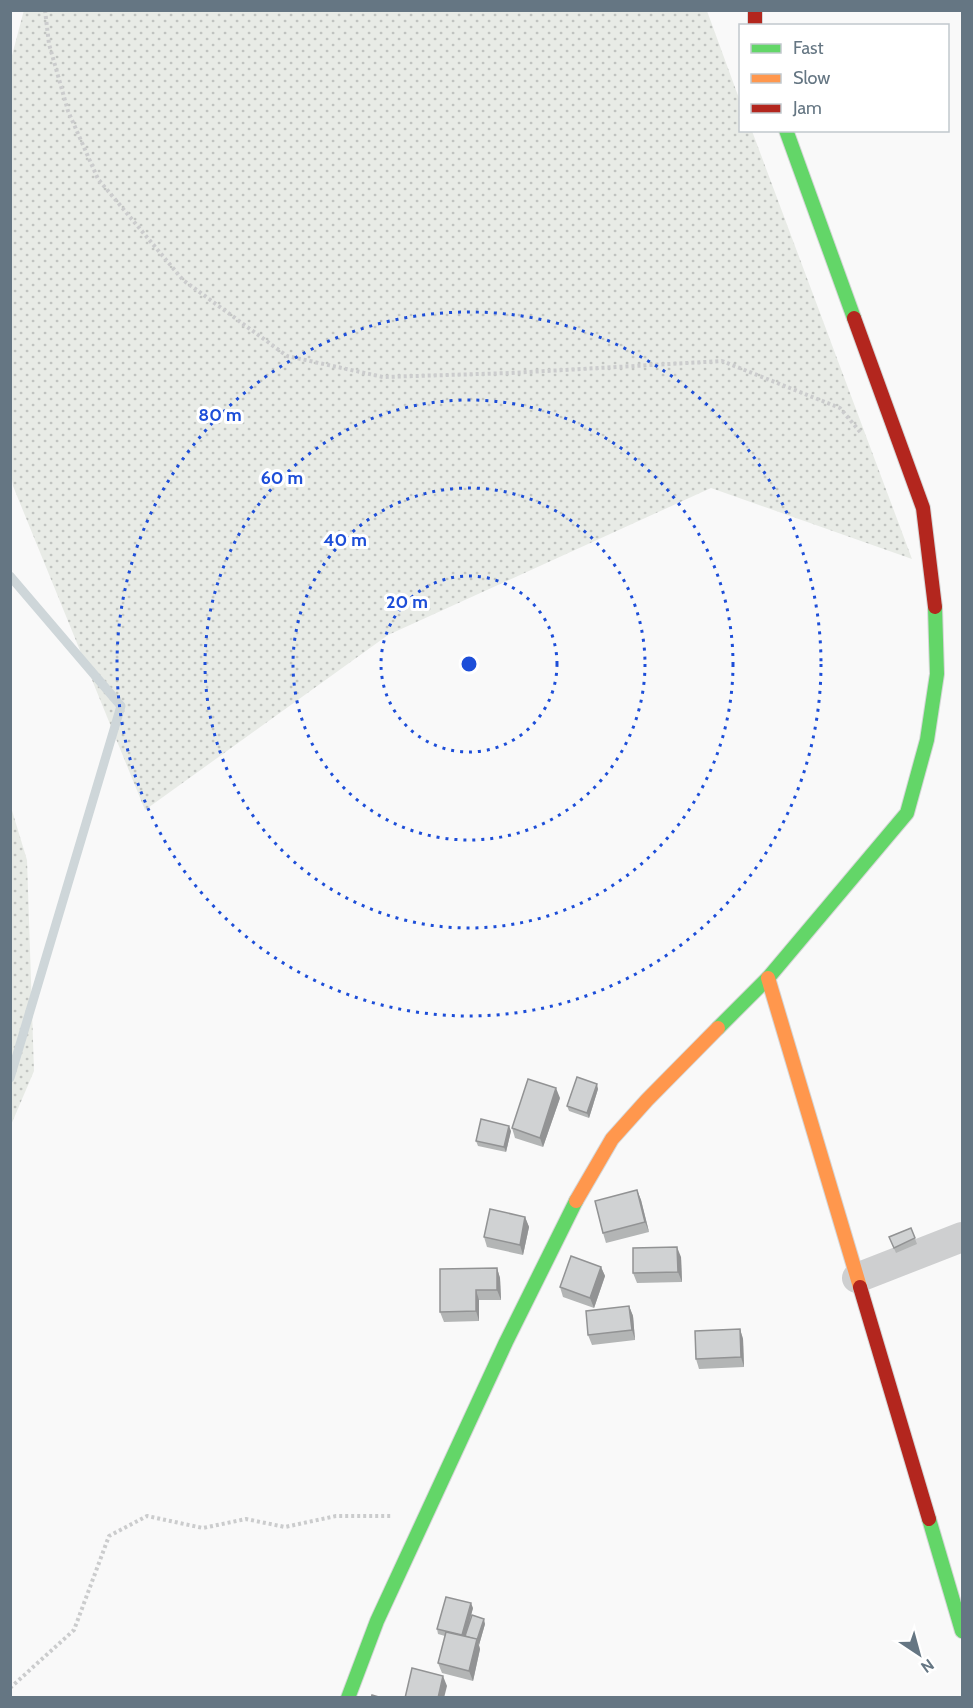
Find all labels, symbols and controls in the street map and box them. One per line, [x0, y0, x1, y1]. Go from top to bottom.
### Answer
legend [739, 24, 949, 132]
text: Fast [793, 37, 824, 59]
text: Slow [793, 67, 830, 89]
text: Jam [792, 97, 822, 119]
text: 80 m [198, 404, 242, 426]
text: 60 m [261, 467, 303, 489]
text: 40 m [323, 529, 367, 551]
text: 20 m [386, 591, 428, 613]
centre of rings [459, 654, 479, 674]
north arrow [889, 1624, 949, 1684]
text: N [917, 1655, 938, 1677]

